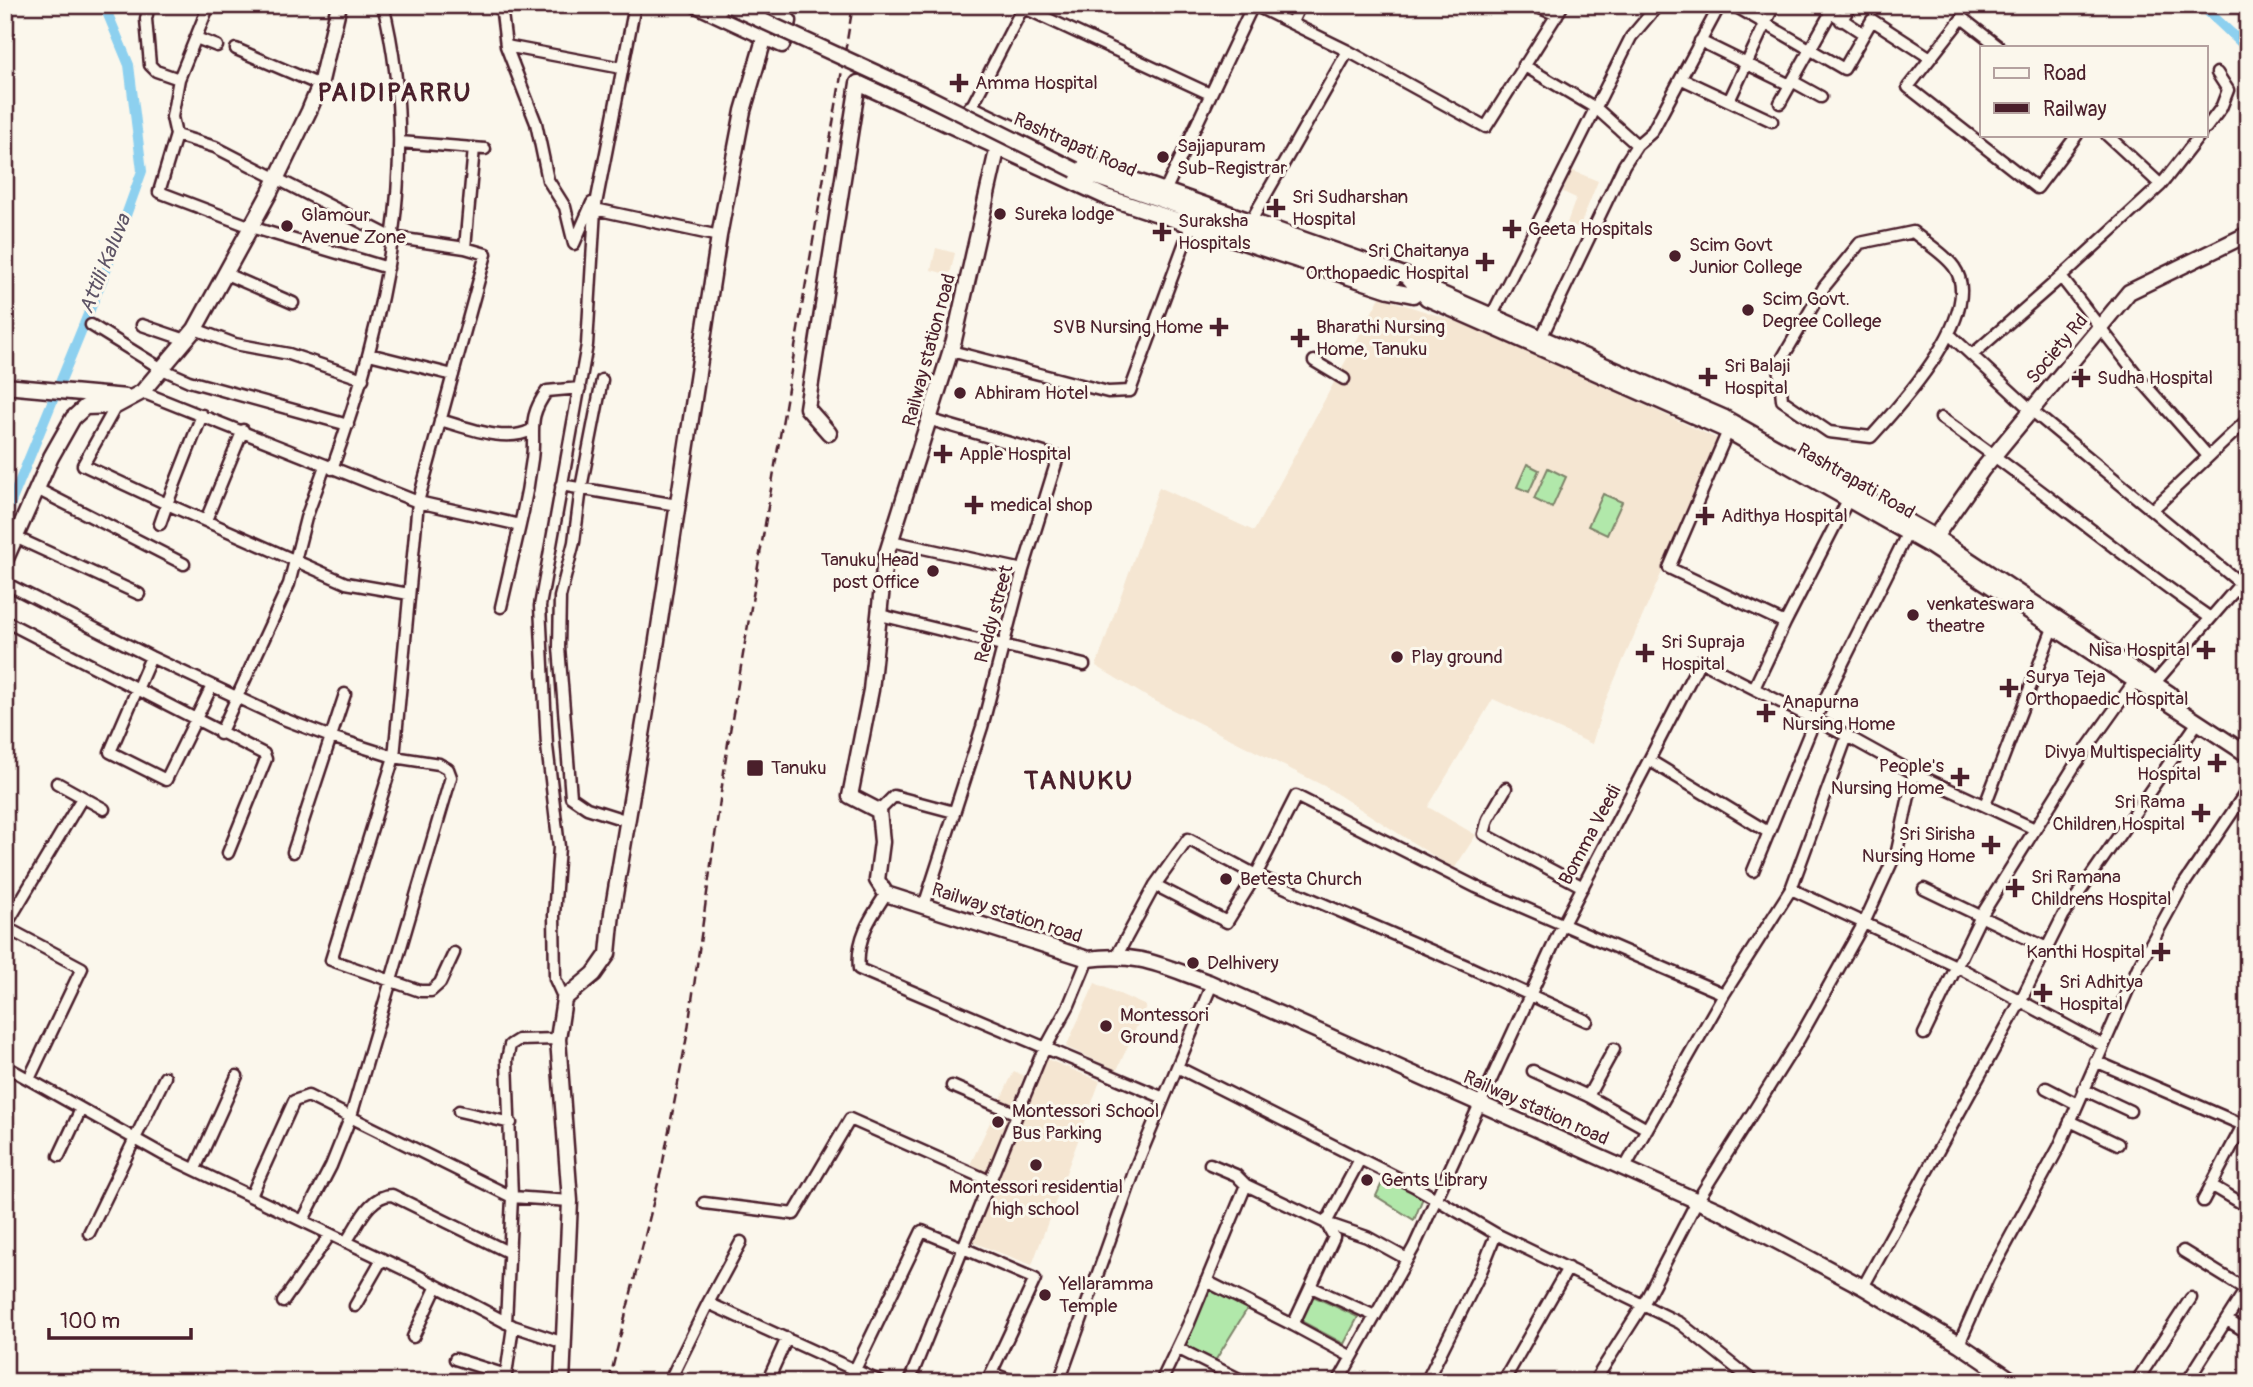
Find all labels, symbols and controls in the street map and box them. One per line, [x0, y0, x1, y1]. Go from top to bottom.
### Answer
legend [1980, 46, 2208, 136]
text: Road [2043, 60, 2087, 87]
place label: Amma Hospital [975, 71, 1098, 95]
marker: Amma Hospital [949, 73, 969, 93]
district label: PAIDIPARRU [317, 77, 473, 109]
text: Railway [2043, 96, 2107, 123]
street label: Rashtrapati Road [1010, 107, 1140, 183]
place label: Sajjapuram Sub-Registrar [1177, 134, 1287, 180]
marker: Sajjapuram Sub-Registrar [1155, 149, 1171, 165]
place label: Sri Sudharshan Hospital [1292, 185, 1408, 231]
marker: Sri Sudharshan Hospital [1266, 198, 1286, 218]
place label: Sureka lodge [1014, 202, 1115, 226]
place label: Glamour Avenue Zone [301, 203, 406, 249]
marker: Sureka lodge [992, 206, 1008, 222]
water label: Attili Kaluva [73, 209, 138, 318]
place label: Suraksha Hospitals [1178, 209, 1251, 255]
place label: Geeta Hospitals [1528, 217, 1653, 241]
marker: Glamour Avenue Zone [279, 218, 295, 234]
marker: Geeta Hospitals [1502, 219, 1522, 239]
marker: Suraksha Hospitals [1152, 222, 1172, 242]
place label: Scim Govt Junior College [1689, 233, 1803, 279]
place label: Sri Chaitanya Orthopaedic Hospital [1305, 239, 1469, 285]
marker: Scim Govt Junior College [1667, 248, 1683, 264]
marker: Sri Chaitanya Orthopaedic Hospital [1475, 252, 1495, 272]
street label: Railway station road [897, 271, 961, 429]
place label: Scim Govt. Degree College [1762, 287, 1882, 333]
marker: Scim Govt. Degree College [1740, 302, 1756, 318]
street label: Society Rd [2021, 309, 2093, 389]
place label: SVB Nursing Home [1052, 315, 1204, 339]
place label: Bharathi Nursing Home, Tanuku [1316, 315, 1445, 361]
marker: SVB Nursing Home [1209, 317, 1229, 337]
marker: Bharathi Nursing Home, Tanuku [1290, 328, 1310, 348]
place label: Sri Balaji Hospital [1724, 354, 1790, 400]
place label: Sudha Hospital [2097, 366, 2213, 390]
marker: Sri Balaji Hospital [1698, 367, 1718, 387]
marker: Sudha Hospital [2071, 368, 2091, 388]
place label: Abhiram Hotel [974, 381, 1089, 405]
marker: Abhiram Hotel [952, 385, 968, 401]
street label: Rashtrapati Road [1793, 438, 1919, 524]
place label: Apple Hospital [959, 442, 1071, 466]
marker: Apple Hospital [933, 444, 953, 464]
place label: medical shop [990, 493, 1093, 517]
marker: medical shop [964, 495, 984, 515]
place label: Adithya Hospital [1721, 504, 1848, 528]
marker: Adithya Hospital [1695, 506, 1715, 526]
place label: Tanuku Head post Office [821, 548, 920, 594]
street label: Reddy street [969, 562, 1019, 665]
marker: Tanuku Head post Office [925, 563, 941, 579]
place label: venkateswara theatre [1926, 592, 2034, 638]
marker: venkateswara theatre [1905, 607, 1921, 623]
place label: Sri Supraja Hospital [1661, 630, 1745, 676]
place label: Nisa Hospital [2088, 638, 2190, 662]
marker: Nisa Hospital [2196, 640, 2216, 660]
marker: Sri Supraja Hospital [1635, 643, 1655, 663]
place label: Play ground [1411, 645, 1503, 669]
marker: Play ground [1389, 649, 1405, 665]
place label: Surya Teja Orthopaedic Hospital [2025, 665, 2189, 711]
marker: Surya Teja Orthopaedic Hospital [1999, 678, 2019, 698]
place label: Anapurna Nursing Home [1782, 690, 1896, 736]
marker: Anapurna Nursing Home [1756, 703, 1776, 723]
place label: Divya Multispeciality Hospital [2044, 740, 2201, 786]
marker: Divya Multispeciality Hospital [2207, 753, 2227, 773]
place label: People's Nursing Home [1831, 754, 1945, 800]
place label: Tanuku [771, 756, 826, 780]
marker: Tanuku [745, 758, 765, 778]
district label: TANUKU [1023, 765, 1134, 797]
marker: People's Nursing Home [1950, 767, 1970, 787]
street label: Bomma Veedi [1554, 781, 1626, 889]
place label: Sri Rama Children Hospital [2053, 790, 2185, 836]
marker: Sri Rama Children Hospital [2191, 803, 2211, 823]
place label: Sri Sirisha Nursing Home [1862, 822, 1976, 868]
marker: Sri Sirisha Nursing Home [1981, 835, 2001, 855]
place label: Sri Ramana Childrens Hospital [2031, 865, 2172, 911]
place label: Betesta Church [1240, 867, 1362, 891]
marker: Betesta Church [1218, 871, 1234, 887]
street label: Railway station road [929, 877, 1085, 949]
marker: Sri Ramana Childrens Hospital [2005, 878, 2025, 898]
place label: Kanthi Hospital [2026, 940, 2145, 964]
marker: Kanthi Hospital [2151, 942, 2171, 962]
place label: Delhivery [1207, 951, 1279, 975]
marker: Delhivery [1185, 955, 1201, 971]
place label: Sri Adhitya Hospital [2059, 970, 2143, 1016]
marker: Sri Adhitya Hospital [2033, 983, 2053, 1003]
place label: Montessori Ground [1120, 1003, 1209, 1049]
marker: Montessori Ground [1098, 1018, 1114, 1034]
street label: Railway station road [1460, 1065, 1612, 1151]
place label: Montessori School Bus Parking [1012, 1099, 1159, 1145]
marker: Montessori School Bus Parking [990, 1114, 1006, 1130]
marker: Montessori residential high school [1028, 1157, 1044, 1173]
place label: Gents Library [1381, 1168, 1487, 1192]
marker: Gents Library [1359, 1172, 1375, 1188]
place label: Montessori residential high school [949, 1175, 1123, 1221]
place label: Yellaramma Temple [1058, 1272, 1154, 1318]
marker: Yellaramma Temple [1037, 1287, 1053, 1303]
scale bar [49, 1296, 191, 1340]
text: 100 m [60, 1308, 120, 1335]

